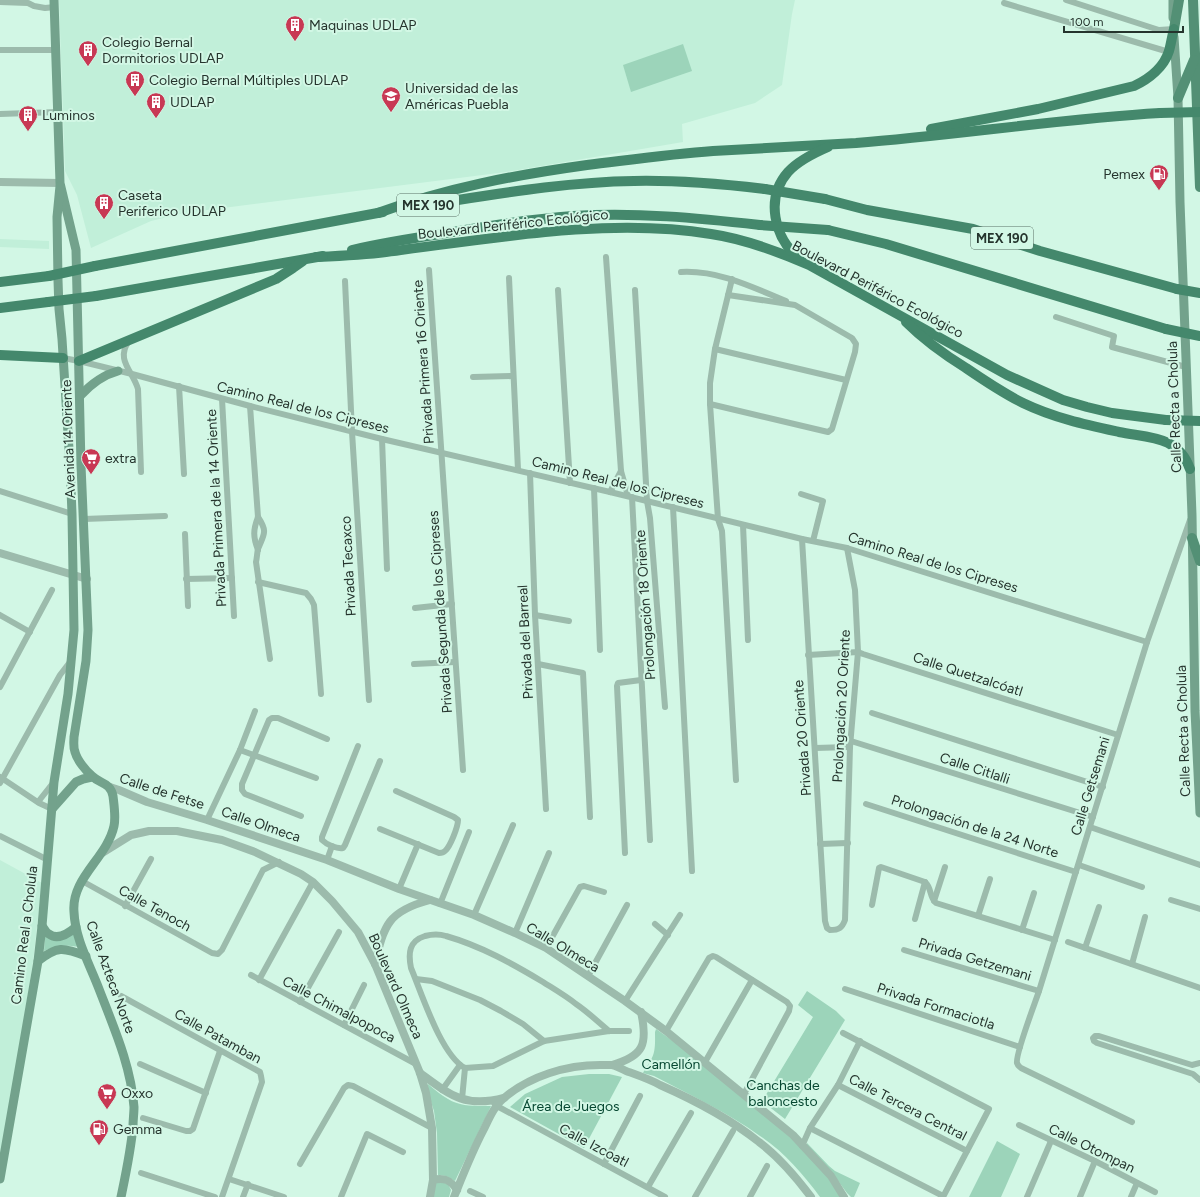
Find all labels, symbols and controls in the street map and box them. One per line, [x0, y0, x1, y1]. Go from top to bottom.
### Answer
scale bar [1064, 8, 1183, 34]
building icon: Maquinas UDLAP [284, 14, 306, 42]
text: 100 m [1070, 15, 1104, 29]
place label: Maquinas UDLAP [309, 17, 416, 34]
place label: Colegio Bernal Dormitorios UDLAP [102, 34, 224, 67]
building icon: Colegio Bernal Dormitorios UDLAP [77, 39, 99, 67]
building icon: Colegio Bernal Múltiples UDLAP [124, 69, 146, 97]
place label: Colegio Bernal Múltiples UDLAP [149, 72, 348, 89]
place label: Universidad de las Américas Puebla [405, 80, 518, 113]
school or university icon: Universidad de las Américas Puebla [380, 85, 402, 113]
building icon: UDLAP [145, 91, 167, 119]
place label: UDLAP [170, 94, 214, 111]
building icon: Luminos [17, 104, 39, 132]
place label: Luminos [42, 107, 95, 124]
fuel station icon: Pemex [1148, 163, 1170, 191]
place label: Pemex [1103, 166, 1145, 183]
place label: Caseta Periferico UDLAP [118, 187, 226, 220]
building icon: Caseta Periferico UDLAP [93, 192, 115, 220]
road number: MEX 190 [397, 194, 459, 216]
street label: Boulevard Periférico Ecológico [417, 206, 609, 243]
road number: MEX 190 [971, 227, 1033, 249]
street label: Boulevard Periférico Ecológico [789, 237, 966, 342]
street label: Privada Primera 16 Oriente [409, 279, 438, 445]
street label: Calle Recta a Cholula [1164, 341, 1185, 473]
street label: Camino Real de los Cipreses [215, 378, 391, 437]
street label: Avenida 14 Oriente [58, 379, 79, 499]
street label: Privada Primera de la 14 Oriente [203, 408, 230, 607]
supermarket icon: extra [80, 447, 102, 475]
place label: extra [105, 450, 136, 467]
street label: Camino Real de los Cipreses [530, 453, 706, 512]
street label: Privada Segunda de los Cipreses [425, 510, 456, 714]
street label: Privada Tecaxco [337, 515, 360, 617]
street label: Camino Real de los Cipreses [846, 528, 1020, 596]
street label: Prolongación 18 Oriente [632, 529, 659, 681]
street label: Privada del Barreal [514, 584, 537, 700]
street label: Prolongación 20 Oriente [829, 629, 854, 783]
street label: Calle Quetzalcóatl [911, 649, 1025, 700]
street label: Calle Recta a Cholula [1173, 665, 1194, 797]
street label: Privada 20 Oriente [790, 679, 815, 797]
street label: Calle Getsemani [1067, 735, 1114, 838]
street label: Calle Citlalli [938, 749, 1012, 788]
street label: Calle de Fetse [117, 770, 207, 813]
street label: Prolongación de la 24 Norte [889, 791, 1061, 862]
street label: Calle Olmeca [219, 803, 303, 846]
street label: Camino Real a Cholula [8, 865, 41, 1005]
street label: Calle Tenoch [116, 882, 194, 935]
street label: Calle Azteca Norte [82, 919, 139, 1036]
street label: Calle Olmeca [523, 919, 603, 976]
street label: Boulevard Olmeca [365, 931, 426, 1042]
street label: Privada Getzemani [916, 934, 1033, 985]
street label: Calle Chimalpopoca [279, 973, 398, 1046]
street label: Privada Formaciotla [875, 979, 997, 1034]
street label: Calle Patamban [171, 1005, 264, 1067]
park label: Camellón [642, 1056, 701, 1073]
street label: Calle Tercera Central [846, 1070, 970, 1145]
park label: Canchas de baloncesto [746, 1077, 820, 1110]
supermarket icon: Oxxo [96, 1082, 118, 1110]
place label: Oxxo [121, 1085, 153, 1102]
park label: Área de Juegos [522, 1098, 620, 1115]
fuel station icon: Gemma [88, 1118, 110, 1146]
street label: Calle Izcoatl [556, 1120, 631, 1171]
street label: Calle Otompan [1046, 1120, 1138, 1177]
place label: Gemma [113, 1121, 162, 1138]

